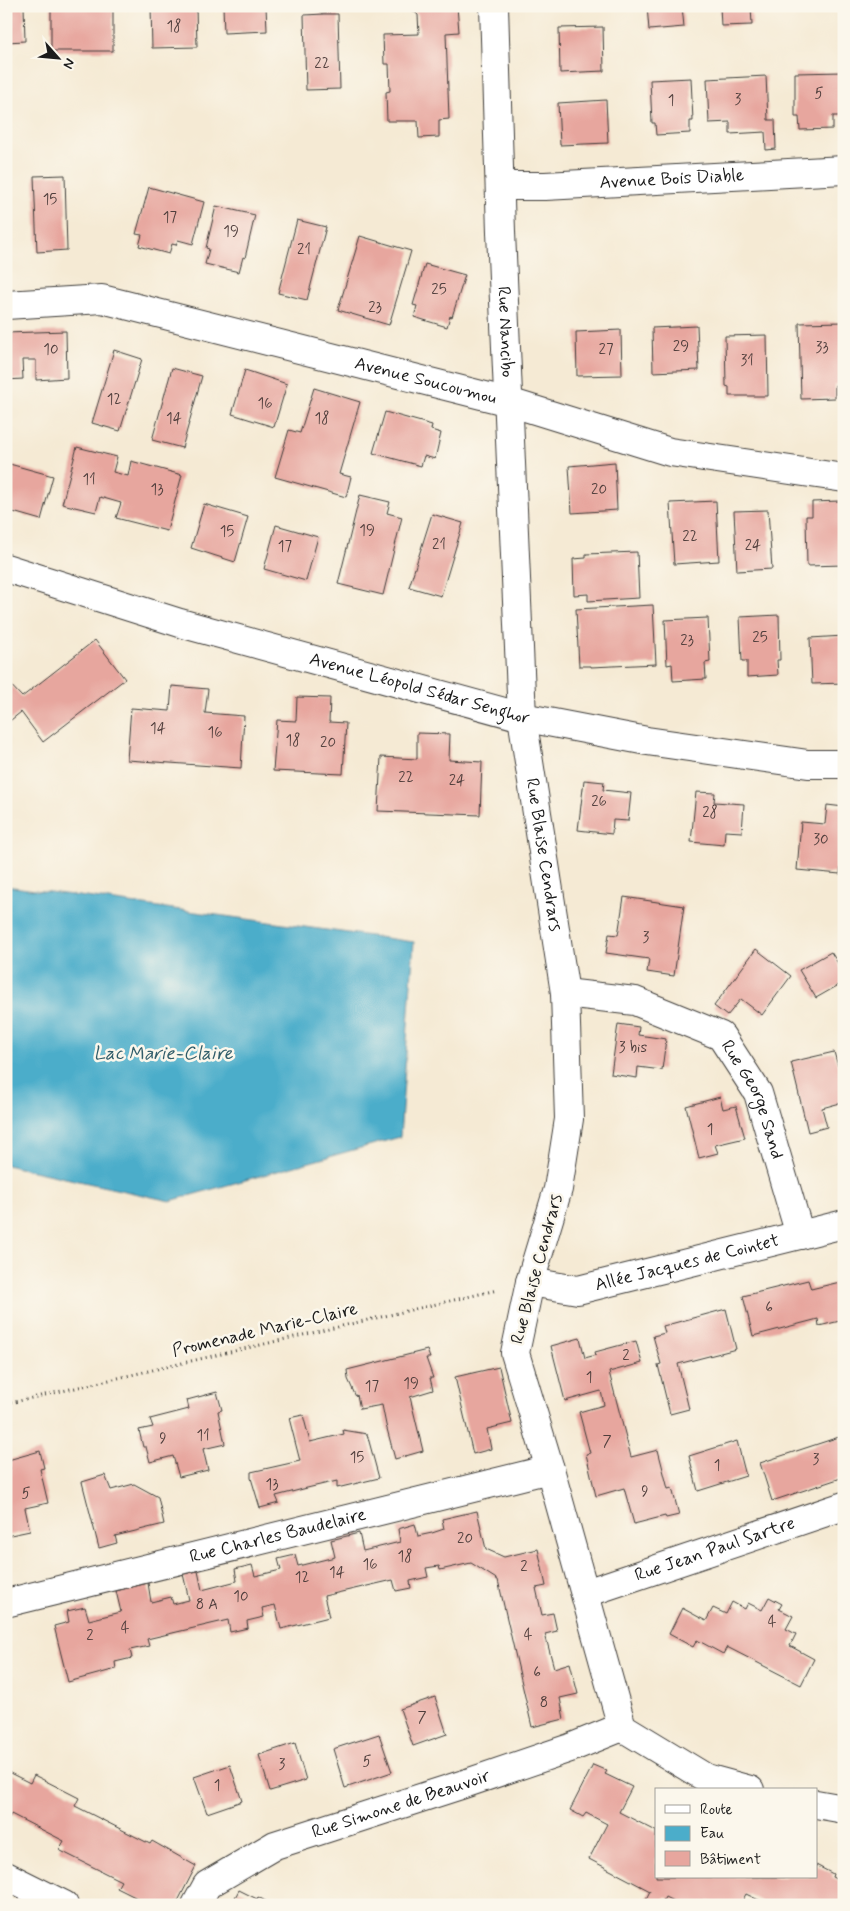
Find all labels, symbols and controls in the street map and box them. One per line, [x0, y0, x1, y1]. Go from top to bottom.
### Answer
house number: 18 [167, 17, 181, 37]
north arrow [32, 32, 82, 82]
house number: 22 [314, 54, 330, 74]
text: N [59, 55, 79, 72]
house number: 5 [814, 84, 824, 104]
house number: 3 [735, 90, 742, 110]
house number: 1 [668, 91, 674, 111]
street label: Avenue Bois Diable [599, 163, 745, 195]
house number: 15 [43, 190, 57, 210]
house number: 17 [163, 208, 178, 228]
house number: 19 [223, 222, 239, 242]
house number: 21 [297, 240, 311, 260]
house number: 25 [431, 280, 447, 300]
street label: Rue Nancibo [491, 286, 519, 378]
house number: 23 [368, 298, 382, 318]
house number: 29 [673, 337, 689, 357]
house number: 33 [815, 338, 829, 358]
house number: 10 [43, 340, 59, 360]
house number: 27 [599, 340, 614, 360]
street label: Avenue Soucoumou [352, 351, 499, 410]
house number: 31 [740, 351, 754, 371]
house number: 12 [107, 390, 121, 410]
house number: 16 [257, 394, 273, 414]
house number: 14 [166, 409, 182, 429]
house number: 18 [315, 409, 329, 429]
house number: 11 [82, 470, 96, 490]
house number: 13 [150, 480, 164, 500]
house number: 20 [591, 480, 607, 500]
house number: 19 [359, 521, 375, 541]
house number: 15 [220, 522, 234, 542]
house number: 22 [682, 527, 698, 547]
house number: 21 [432, 535, 446, 555]
house number: 24 [745, 536, 761, 556]
house number: 17 [278, 537, 293, 557]
house number: 25 [752, 628, 768, 648]
house number: 23 [680, 631, 694, 651]
street label: Avenue Léopold Sédar Senghor [307, 647, 532, 730]
house number: 14 [150, 719, 166, 739]
house number: 16 [207, 723, 223, 743]
house number: 18 [286, 731, 300, 751]
house number: 20 [320, 733, 336, 753]
house number: 22 [398, 768, 414, 788]
house number: 24 [449, 771, 465, 791]
street label: Rue Blaise Cendrars [520, 777, 567, 933]
house number: 26 [591, 792, 607, 812]
house number: 28 [702, 803, 718, 823]
house number: 30 [813, 830, 829, 850]
house number: 3 [643, 928, 650, 948]
street label: Rue George Sand [715, 1035, 789, 1162]
house number: 3 bis [619, 1038, 647, 1058]
water label: Lac Marie-Claire [93, 1041, 234, 1066]
house number: 1 [707, 1120, 713, 1140]
street label: Rue Blaise Cendrars [505, 1191, 569, 1347]
street label: Allée Jacques de Cointet [592, 1229, 782, 1297]
street label: Promenade Marie-Claire [170, 1297, 360, 1363]
house number: 6 [765, 1298, 773, 1318]
house number: 2 [622, 1346, 630, 1366]
house number: 1 [586, 1368, 592, 1388]
house number: 19 [403, 1374, 419, 1394]
house number: 17 [365, 1377, 380, 1397]
house number: 11 [196, 1426, 210, 1446]
house number: 9 [159, 1429, 167, 1449]
house number: 7 [602, 1432, 612, 1452]
house number: 15 [350, 1448, 364, 1468]
house number: 3 [813, 1450, 820, 1470]
house number: 1 [714, 1456, 720, 1476]
house number: 13 [265, 1475, 279, 1495]
house number: 9 [641, 1482, 649, 1502]
house number: 5 [21, 1484, 31, 1504]
street label: Rue Charles Baudelaire [187, 1503, 369, 1569]
street label: Rue Jean Paul Sartre [632, 1511, 798, 1588]
house number: 20 [457, 1529, 473, 1549]
house number: 18 [398, 1547, 412, 1567]
house number: 16 [362, 1555, 378, 1575]
house number: 2 [520, 1557, 528, 1577]
house number: 14 [329, 1563, 345, 1583]
house number: 12 [295, 1568, 309, 1588]
house number: 10 [233, 1587, 249, 1607]
house number: 8 A [196, 1595, 218, 1615]
house number: 4 [768, 1612, 777, 1632]
house number: 4 [121, 1618, 130, 1638]
house number: 4 [524, 1625, 533, 1645]
house number: 2 [86, 1626, 94, 1646]
house number: 6 [533, 1663, 541, 1683]
house number: 8 [540, 1693, 548, 1713]
house number: 7 [417, 1708, 427, 1728]
house number: 5 [362, 1752, 372, 1772]
house number: 3 [279, 1755, 286, 1775]
street label: Rue Simone de Beauvoir [309, 1764, 494, 1844]
house number: 1 [214, 1776, 220, 1796]
legend [655, 1788, 818, 1878]
text: Route [700, 1800, 733, 1820]
text: Eau [700, 1824, 724, 1844]
text: Bâtiment [700, 1850, 761, 1870]

